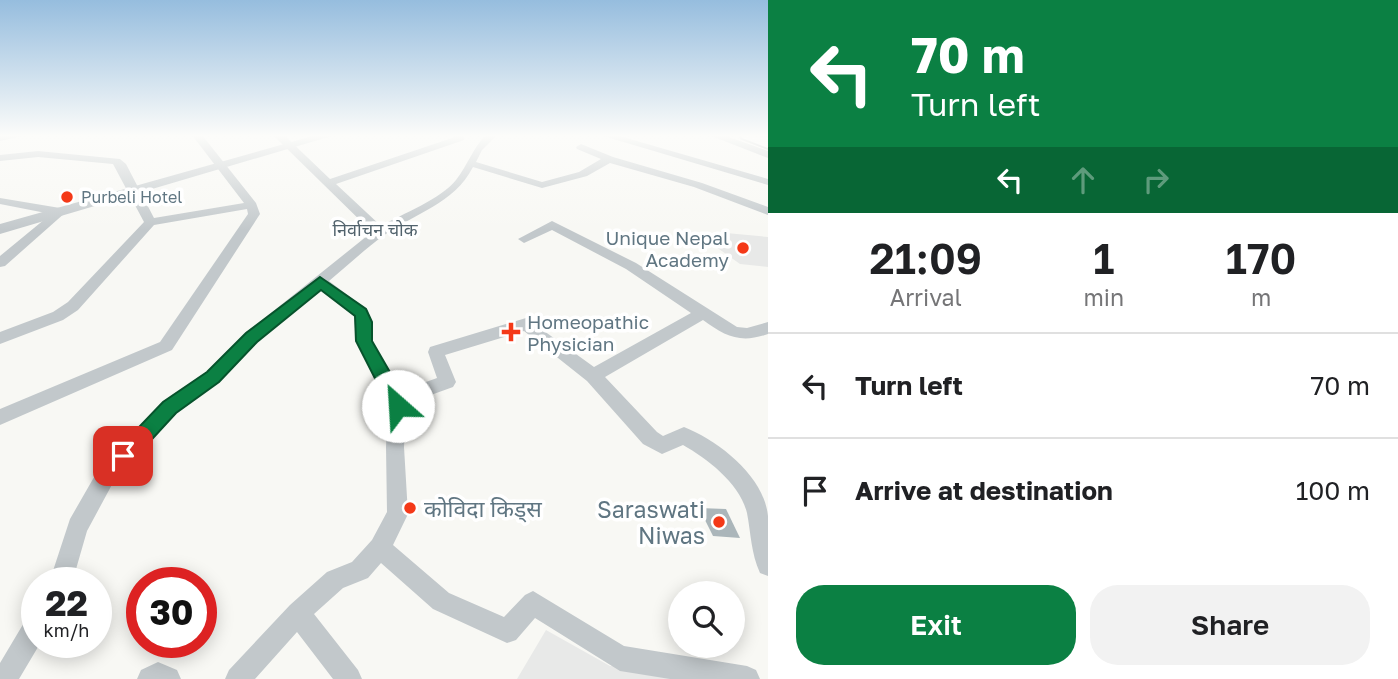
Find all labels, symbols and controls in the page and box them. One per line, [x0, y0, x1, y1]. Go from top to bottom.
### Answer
text: 70 m [911, 25, 1025, 84]
icon: left [796, 28, 887, 119]
text: Turn left [911, 85, 1040, 123]
icon: left [991, 161, 1029, 199]
icon: ahead [1064, 161, 1102, 199]
icon: right [1137, 161, 1175, 199]
place label: Purbeli Hotel [81, 187, 183, 207]
marker: Purbeli Hotel [59, 189, 75, 205]
district label: निर्वाचन चोक [332, 218, 419, 240]
place label: Unique Nepal Academy [605, 226, 729, 271]
text: 21:09 [870, 233, 982, 283]
text: 1 [1093, 233, 1114, 283]
text: 170 [1226, 233, 1296, 283]
marker: Unique Nepal Academy [735, 240, 751, 256]
text: Arrival [890, 283, 962, 311]
text: min [1084, 283, 1124, 311]
text: m [1251, 283, 1271, 311]
place label: Homeopathic Physician [527, 310, 649, 355]
marker: Homeopathic Physician [501, 322, 521, 342]
icon: left [796, 367, 834, 405]
position arrow [361, 369, 435, 443]
text: Turn left [855, 370, 963, 401]
text: 70 m [1311, 370, 1370, 401]
pin [93, 426, 153, 486]
icon: arrive [104, 437, 142, 475]
icon: arrive [796, 472, 834, 510]
text: Arrive at destination [855, 475, 1113, 506]
text: 100 m [1296, 475, 1370, 506]
place label: कोविदा किड्स [424, 494, 542, 523]
place label: Saraswati Niwas [597, 495, 705, 549]
marker: कोविदा किड्स [402, 500, 418, 516]
marker: Saraswati Niwas [711, 514, 727, 530]
speed limit sign: 30 [126, 567, 217, 658]
map controls [668, 581, 745, 658]
button: search [668, 581, 745, 658]
text: 22 [45, 582, 88, 624]
button: Exit [796, 585, 1076, 665]
button: Share [1090, 585, 1370, 665]
text: km/h [44, 619, 89, 641]

